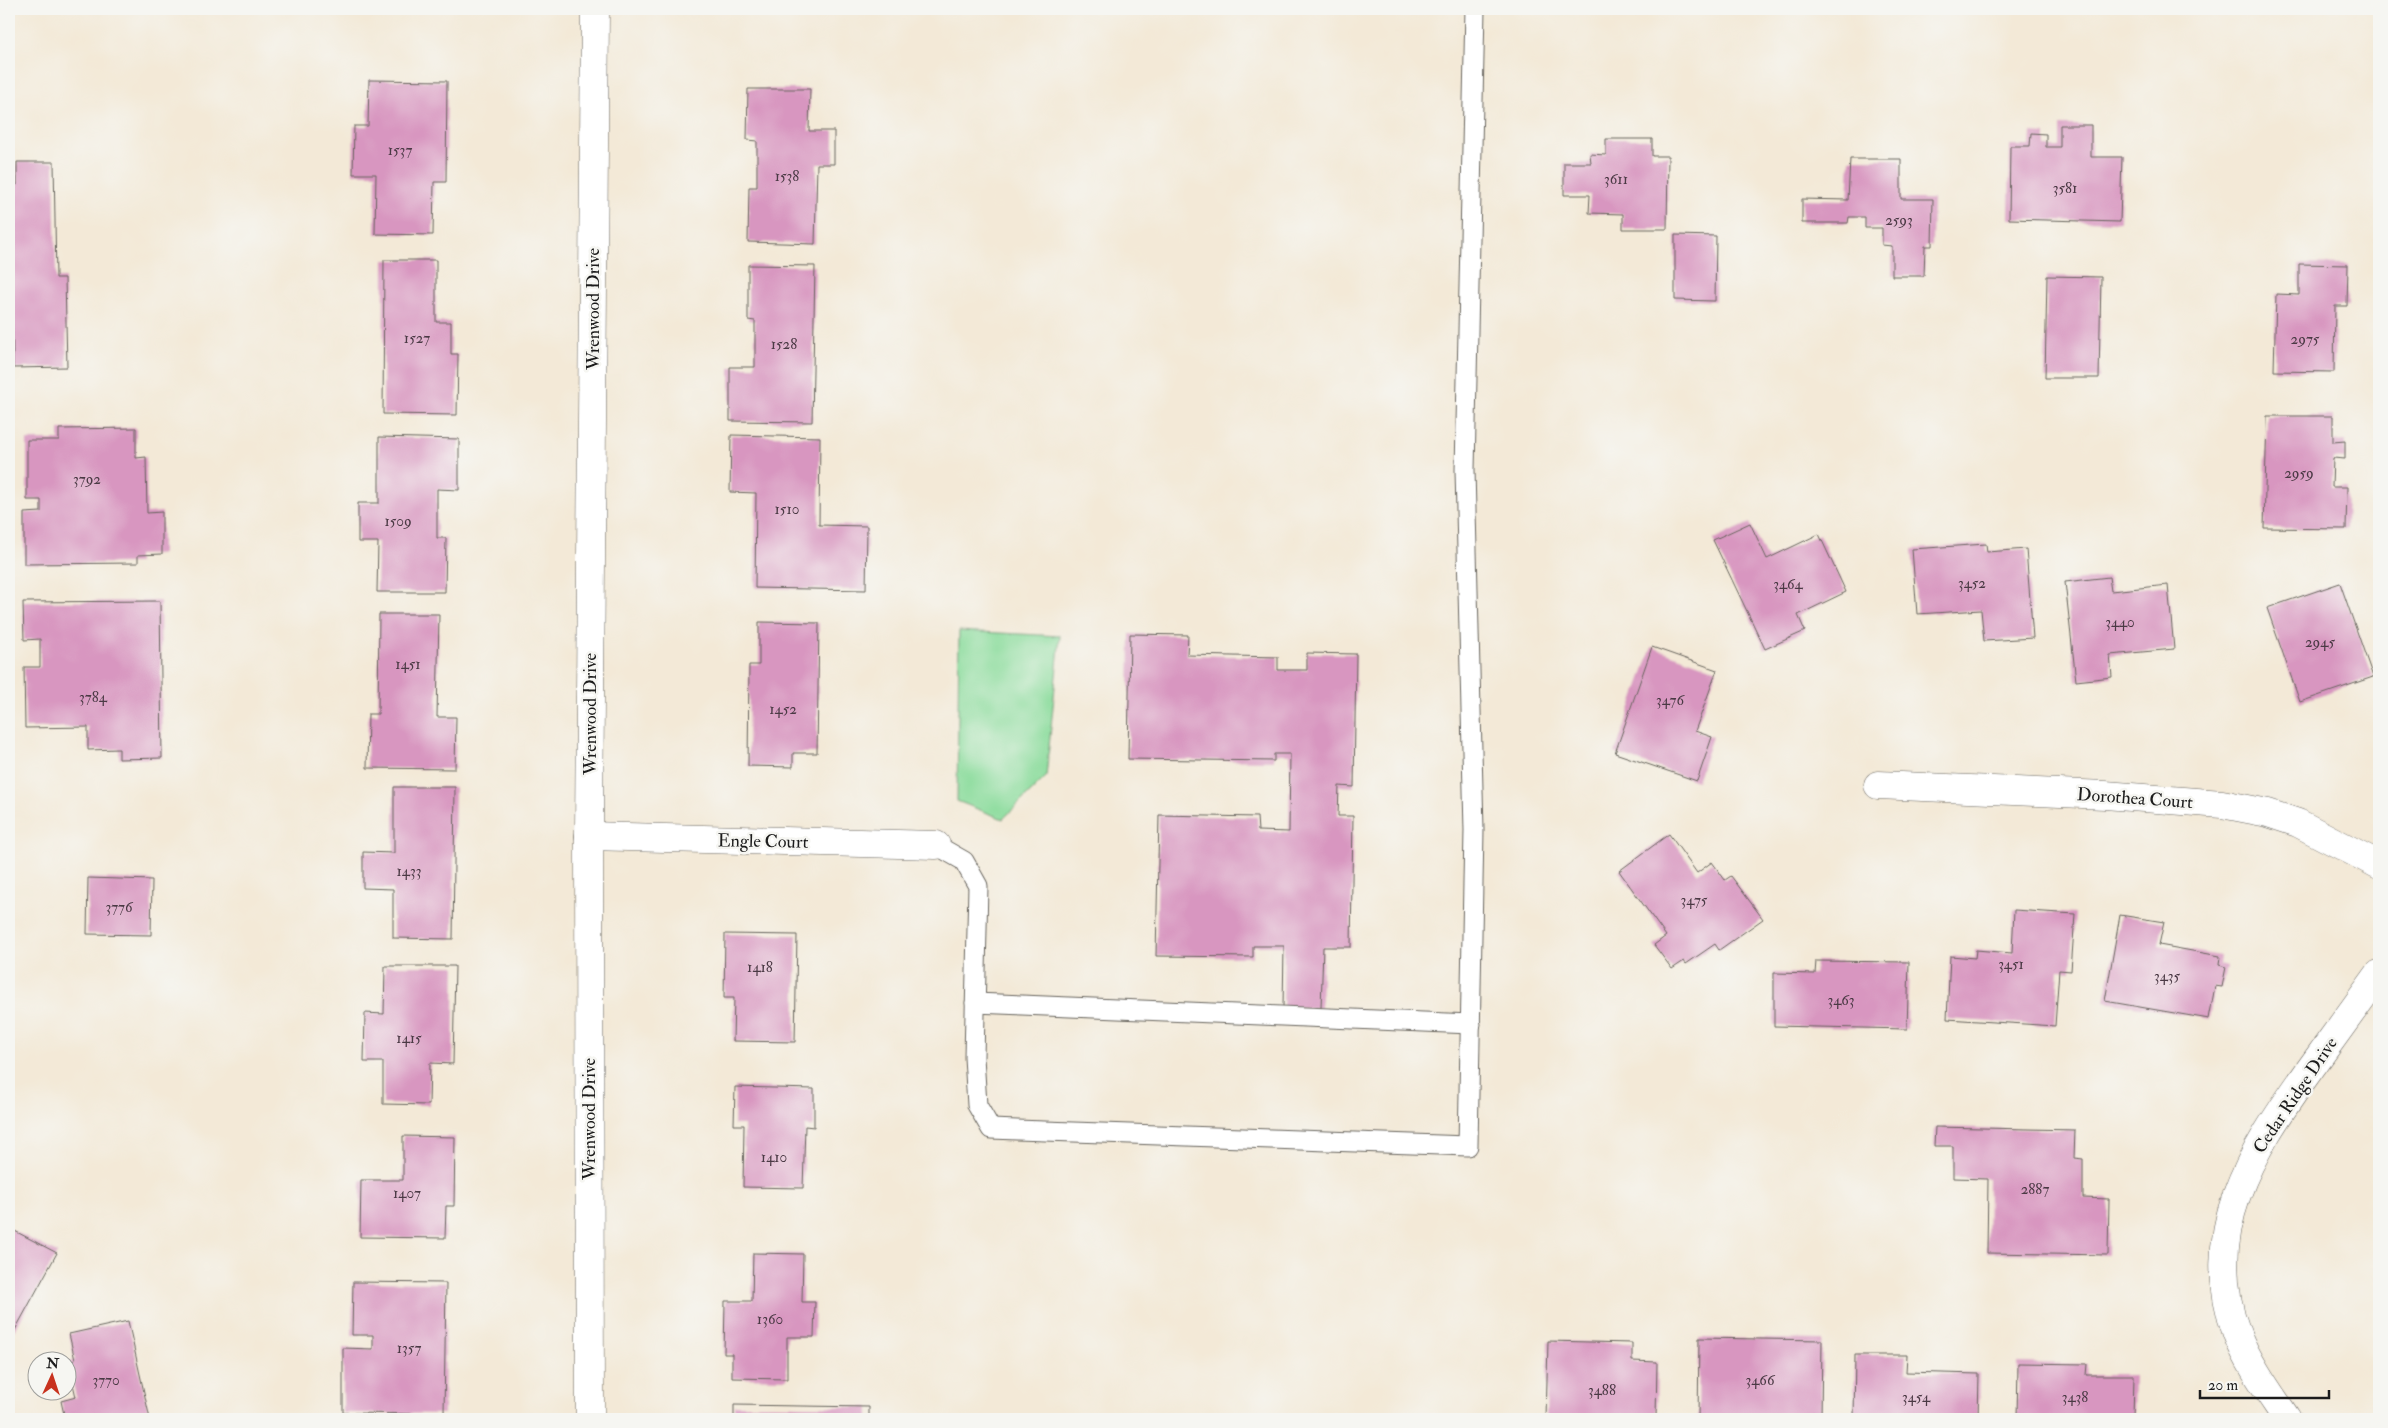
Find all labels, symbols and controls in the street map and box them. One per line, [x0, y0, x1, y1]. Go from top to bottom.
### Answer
house number: 1537 [388, 141, 412, 160]
house number: 1538 [775, 167, 799, 186]
house number: 3611 [1604, 170, 1628, 189]
house number: 3581 [2053, 179, 2077, 198]
house number: 2593 [1885, 211, 1913, 230]
street label: Wrenwood Drive [582, 247, 605, 371]
house number: 1527 [404, 329, 430, 348]
house number: 2975 [2291, 330, 2320, 349]
house number: 1528 [771, 335, 797, 354]
house number: 2959 [2284, 464, 2314, 483]
house number: 3792 [73, 470, 101, 489]
house number: 1510 [775, 500, 799, 519]
house number: 1509 [384, 512, 412, 531]
house number: 3452 [1958, 574, 1986, 593]
house number: 3464 [1773, 575, 1804, 594]
house number: 3440 [2105, 613, 2135, 632]
house number: 2945 [2305, 633, 2335, 652]
street label: Wrenwood Drive [579, 652, 602, 776]
house number: 1451 [395, 655, 421, 674]
house number: 3784 [79, 688, 108, 707]
house number: 3476 [1656, 691, 1685, 710]
house number: 1452 [769, 700, 797, 719]
street label: Dorothea Court [2076, 783, 2194, 814]
street label: Engle Court [717, 829, 809, 854]
house number: 1433 [397, 862, 421, 881]
house number: 3475 [1681, 891, 1708, 910]
house number: 3776 [105, 898, 134, 917]
house number: 3451 [1998, 955, 2024, 974]
house number: 1418 [747, 958, 773, 977]
house number: 3435 [2154, 967, 2180, 986]
house number: 3463 [1827, 991, 1855, 1010]
house number: 1415 [396, 1029, 422, 1048]
street label: Cedar Ridge Drive [2248, 1032, 2343, 1158]
street label: Wrenwood Drive [578, 1057, 601, 1181]
house number: 1410 [761, 1148, 787, 1167]
house number: 2887 [2021, 1180, 2049, 1199]
house number: 1407 [393, 1184, 421, 1203]
house number: 1360 [757, 1310, 783, 1329]
house number: 1357 [397, 1339, 421, 1358]
north arrow [28, 1350, 78, 1400]
text: N [45, 1355, 60, 1372]
scale bar [2200, 1368, 2329, 1400]
house number: 3770 [92, 1371, 120, 1390]
house number: 3466 [1746, 1371, 1776, 1390]
text: 20 m [2208, 1376, 2238, 1395]
house number: 3488 [1588, 1381, 1616, 1400]
house number: 3454 [1902, 1388, 1931, 1407]
house number: 3438 [2062, 1388, 2088, 1407]

